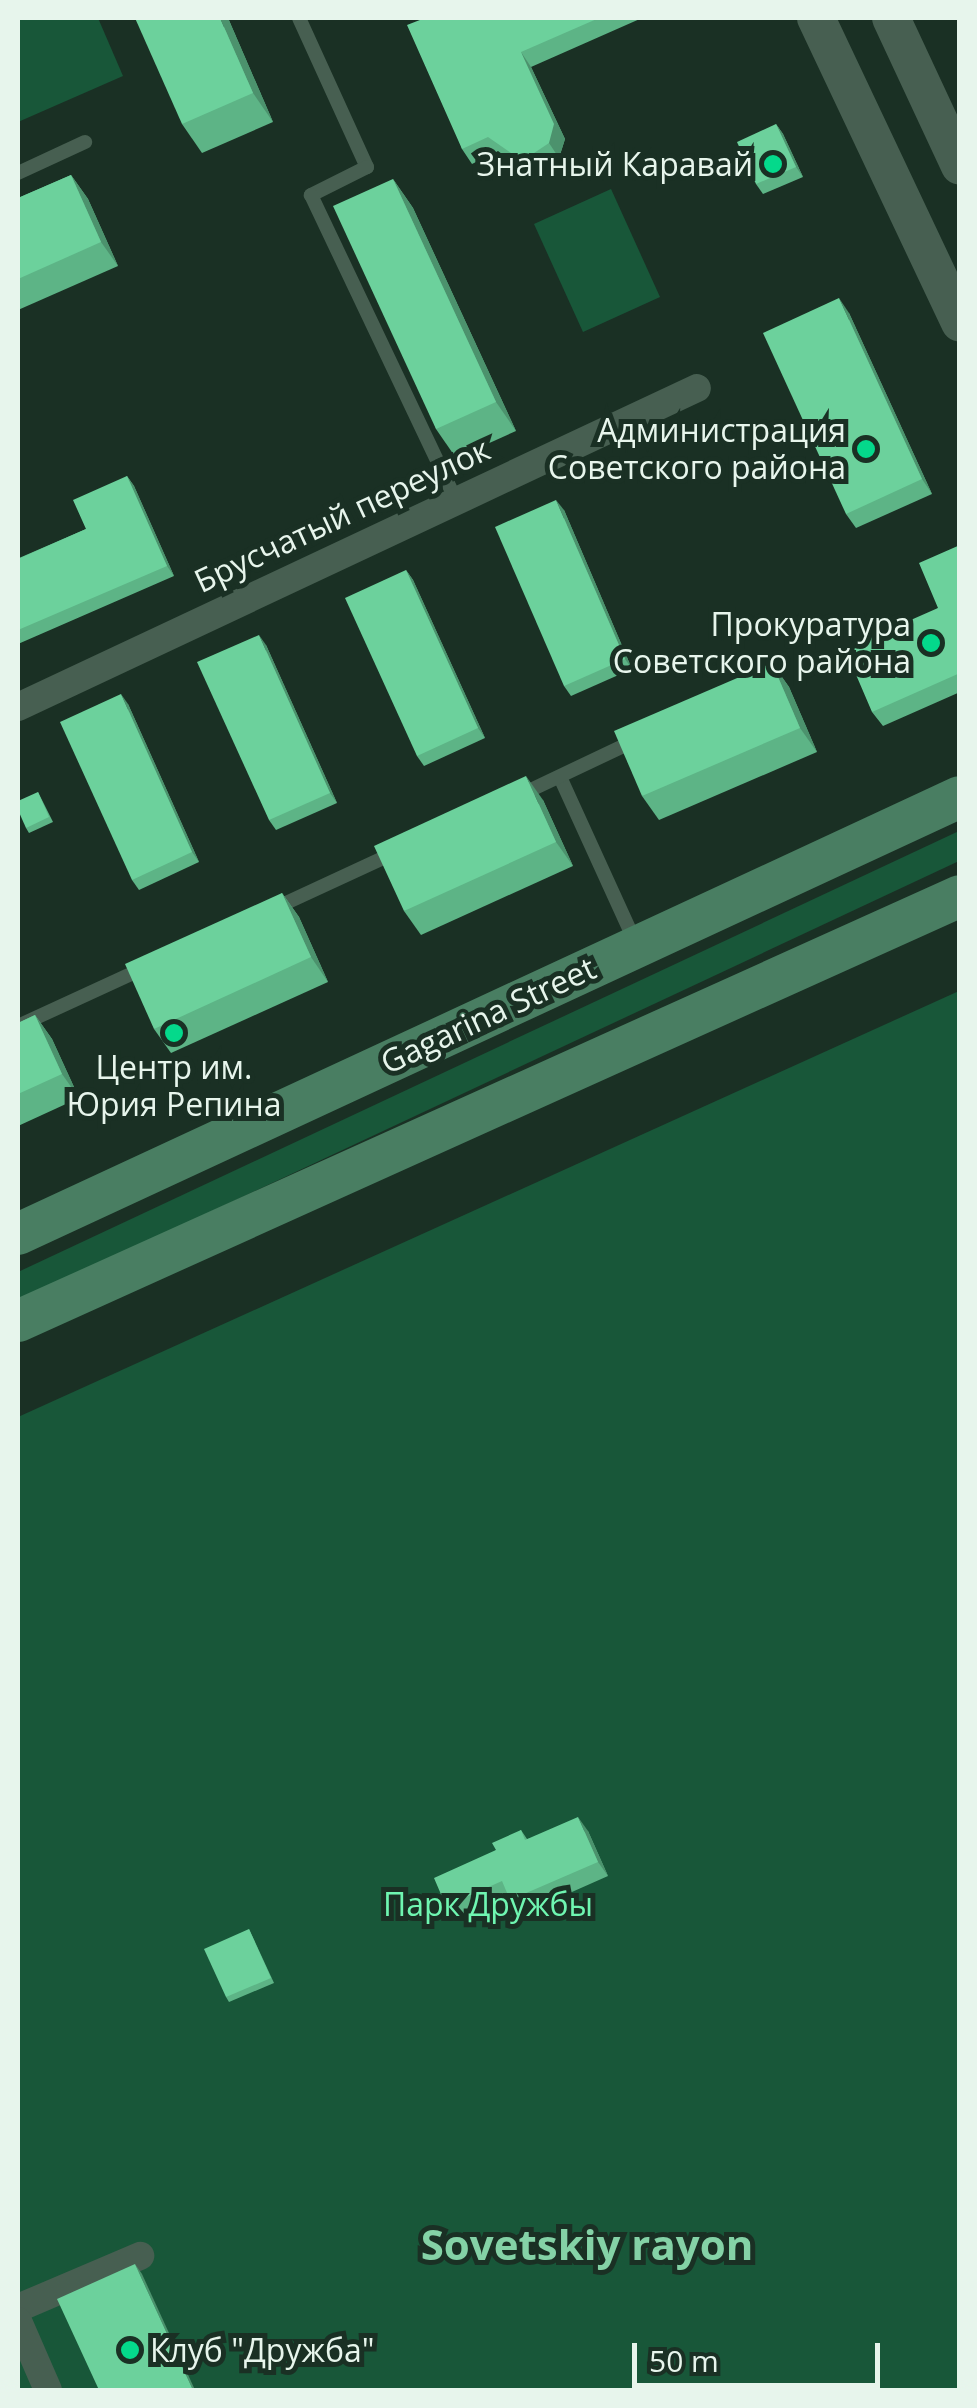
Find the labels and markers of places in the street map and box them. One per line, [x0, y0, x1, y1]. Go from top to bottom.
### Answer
place label: Знатный Каравай [477, 145, 753, 183]
marker: Знатный Каравай [762, 153, 784, 175]
place label: Администрация Советского района [548, 412, 846, 487]
marker: Администрация Советского района [855, 438, 877, 460]
place label: Прокуратура Советского района [613, 606, 911, 681]
marker: Прокуратура Советского района [920, 632, 942, 654]
marker: Центр им. Юрия Репина [163, 1022, 185, 1044]
place label: Центр им. Юрия Репина [67, 1049, 281, 1124]
place label: Клуб "Дружба" [150, 2331, 375, 2369]
marker: Клуб "Дружба" [119, 2339, 141, 2361]

